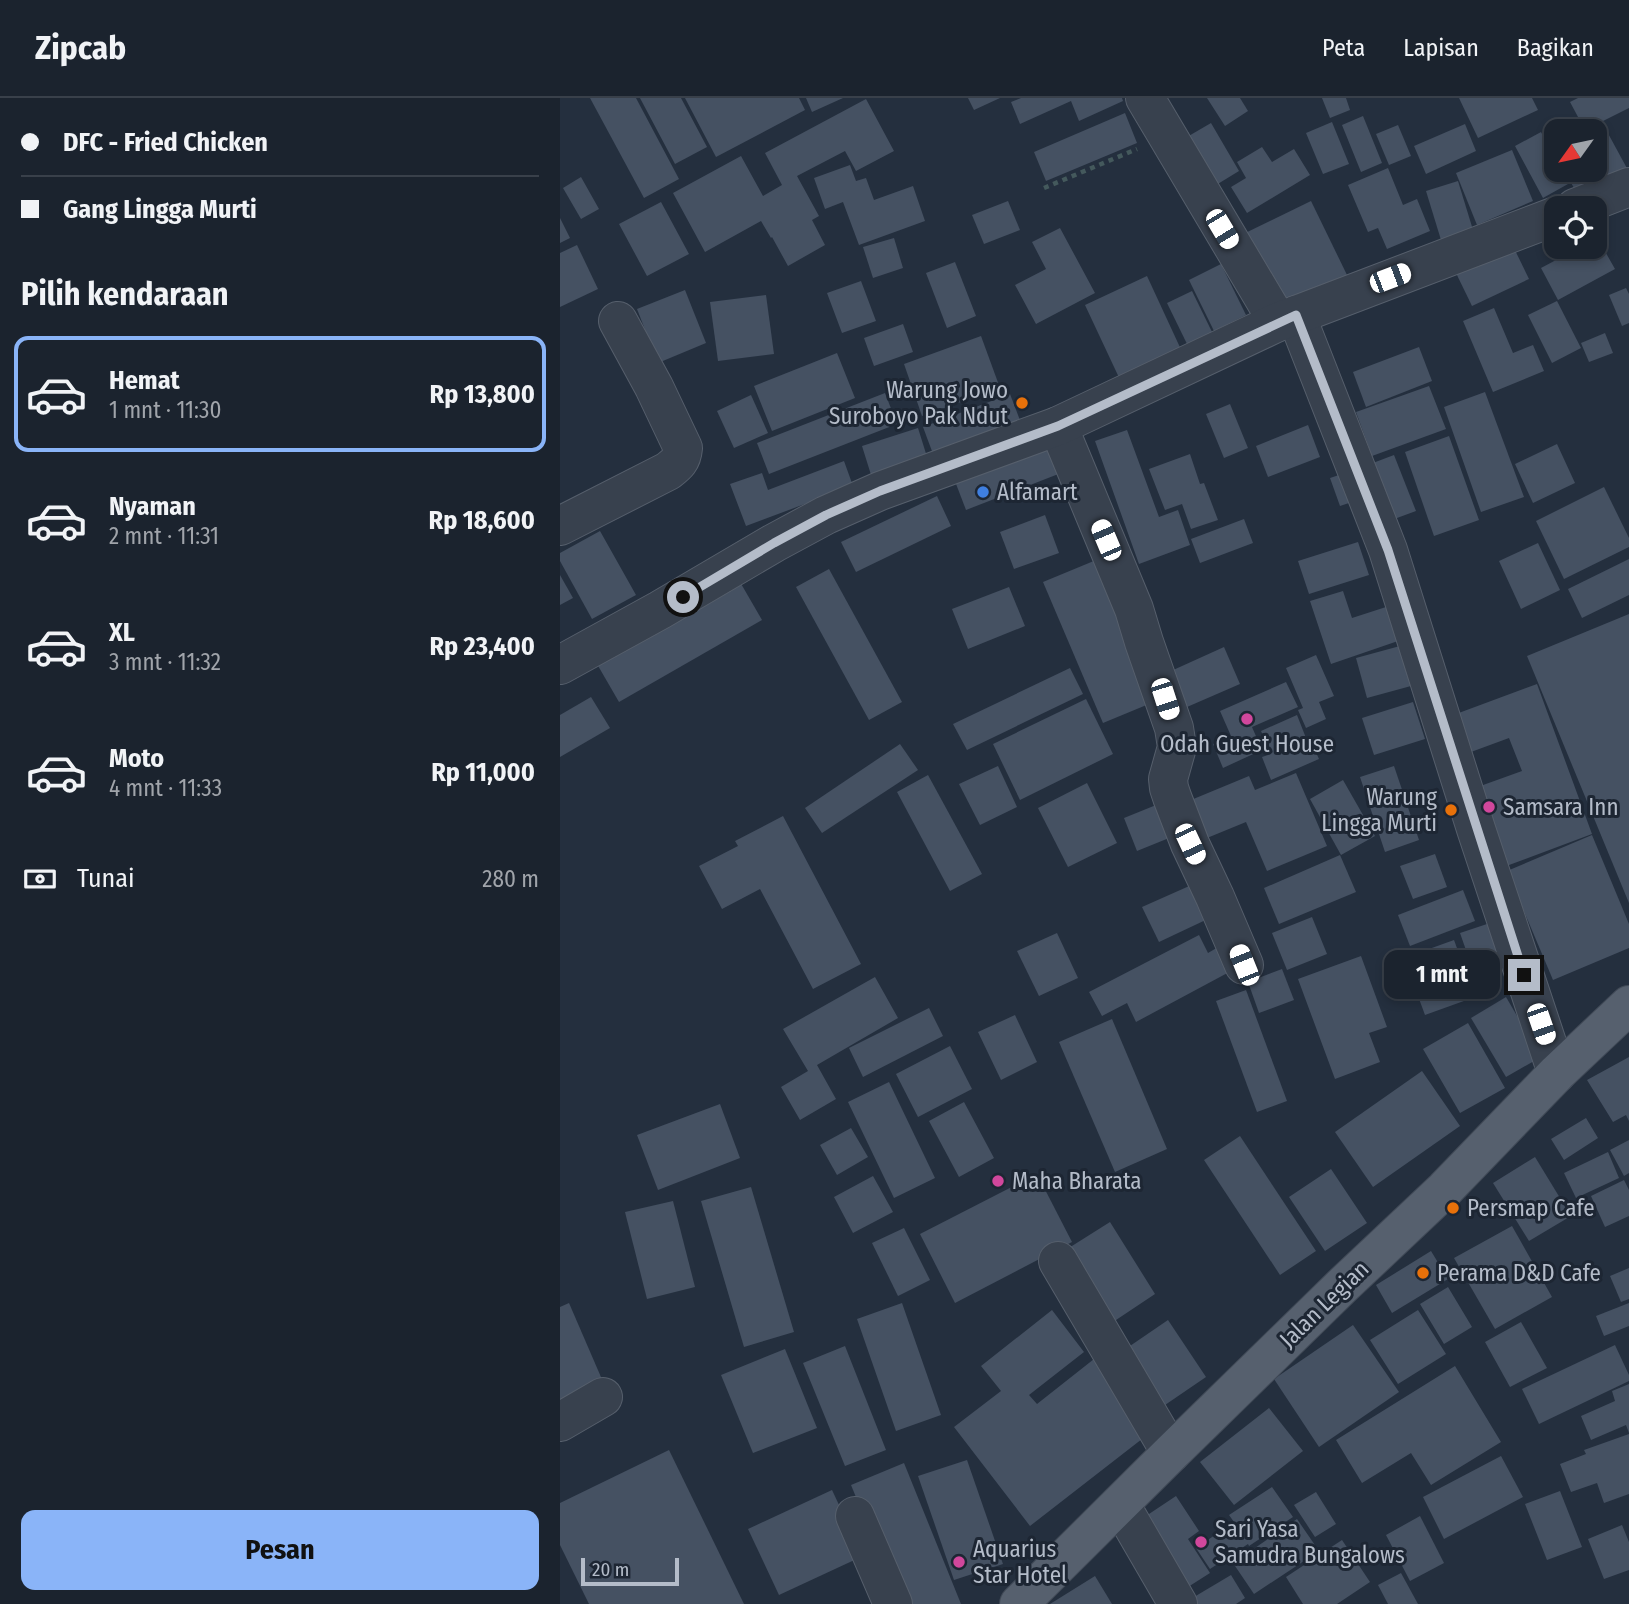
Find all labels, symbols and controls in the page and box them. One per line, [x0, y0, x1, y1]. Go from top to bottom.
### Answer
text: Zipcab [35, 28, 126, 68]
text: Peta [1322, 34, 1365, 62]
text: Lapisan [1403, 34, 1479, 62]
text: Bagikan [1517, 34, 1594, 62]
north arrow [1544, 119, 1606, 182]
map controls [1544, 119, 1607, 259]
text: DFC - Fried Chicken [63, 127, 268, 158]
text: Gang Lingga Murti [63, 194, 257, 225]
button: locate [1544, 196, 1607, 259]
car [1203, 206, 1242, 252]
car [1367, 261, 1414, 295]
text: Pilih kendaraan [21, 275, 229, 313]
icon: car [25, 363, 88, 426]
text: Hemat [109, 365, 180, 396]
place label: Warung Jowo Suroboyo Pak Ndut [829, 376, 1008, 430]
text: Rp 13,800 [430, 379, 535, 410]
marker: Warung Jowo Suroboyo Pak Ndut [1014, 395, 1030, 411]
text: 1 mnt · 11:30 [109, 396, 221, 424]
place label: Alfamart [997, 478, 1078, 506]
marker: Alfamart [975, 484, 991, 500]
icon: car [25, 489, 88, 552]
text: Nyaman [109, 491, 196, 522]
text: Rp 18,600 [429, 505, 535, 536]
car [1089, 517, 1124, 563]
text: 2 mnt · 11:31 [109, 522, 219, 550]
route start [667, 581, 699, 613]
icon: car [25, 615, 88, 678]
text: XL [109, 617, 135, 648]
text: Rp 23,400 [429, 631, 535, 662]
text: 3 mnt · 11:32 [109, 648, 221, 676]
car [1149, 676, 1182, 722]
marker: Odah Guest House [1239, 711, 1255, 727]
place label: Odah Guest House [1160, 730, 1334, 758]
icon: car [25, 741, 88, 804]
text: Moto [109, 743, 164, 774]
text: Rp 11,000 [431, 757, 535, 788]
text: 4 mnt · 11:33 [109, 774, 222, 802]
place label: Warung Lingga Murti [1321, 783, 1437, 837]
place label: Samsara Inn [1503, 793, 1619, 821]
marker: Samsara Inn [1481, 799, 1497, 815]
marker: Warung Lingga Murti [1443, 802, 1459, 818]
car [1172, 821, 1209, 867]
icon: cash [21, 860, 59, 898]
text: Tunai [77, 863, 135, 894]
text: 280 m [482, 865, 539, 893]
car [1227, 942, 1262, 988]
callout: 1 mnt [1384, 950, 1500, 1000]
route end [1508, 959, 1540, 991]
text: 1 mnt [1416, 960, 1468, 988]
car [1525, 1001, 1558, 1047]
place label: Maha Bharata [1012, 1167, 1142, 1195]
marker: Maha Bharata [990, 1173, 1006, 1189]
place label: Persmap Cafe [1467, 1194, 1595, 1222]
marker: Persmap Cafe [1445, 1200, 1461, 1216]
street label: Jalan Legian [1274, 1255, 1374, 1353]
place label: Perama D&D Cafe [1437, 1259, 1601, 1287]
marker: Perama D&D Cafe [1415, 1265, 1431, 1281]
button: Pesan [21, 1510, 539, 1590]
place label: Sari Yasa Samudra Bungalows [1215, 1515, 1405, 1569]
marker: Sari Yasa Samudra Bungalows [1193, 1534, 1209, 1550]
place label: Aquarius Star Hotel [973, 1535, 1067, 1589]
marker: Aquarius Star Hotel [951, 1554, 967, 1570]
scale bar [581, 1555, 679, 1587]
text: 20 m [592, 1558, 629, 1581]

